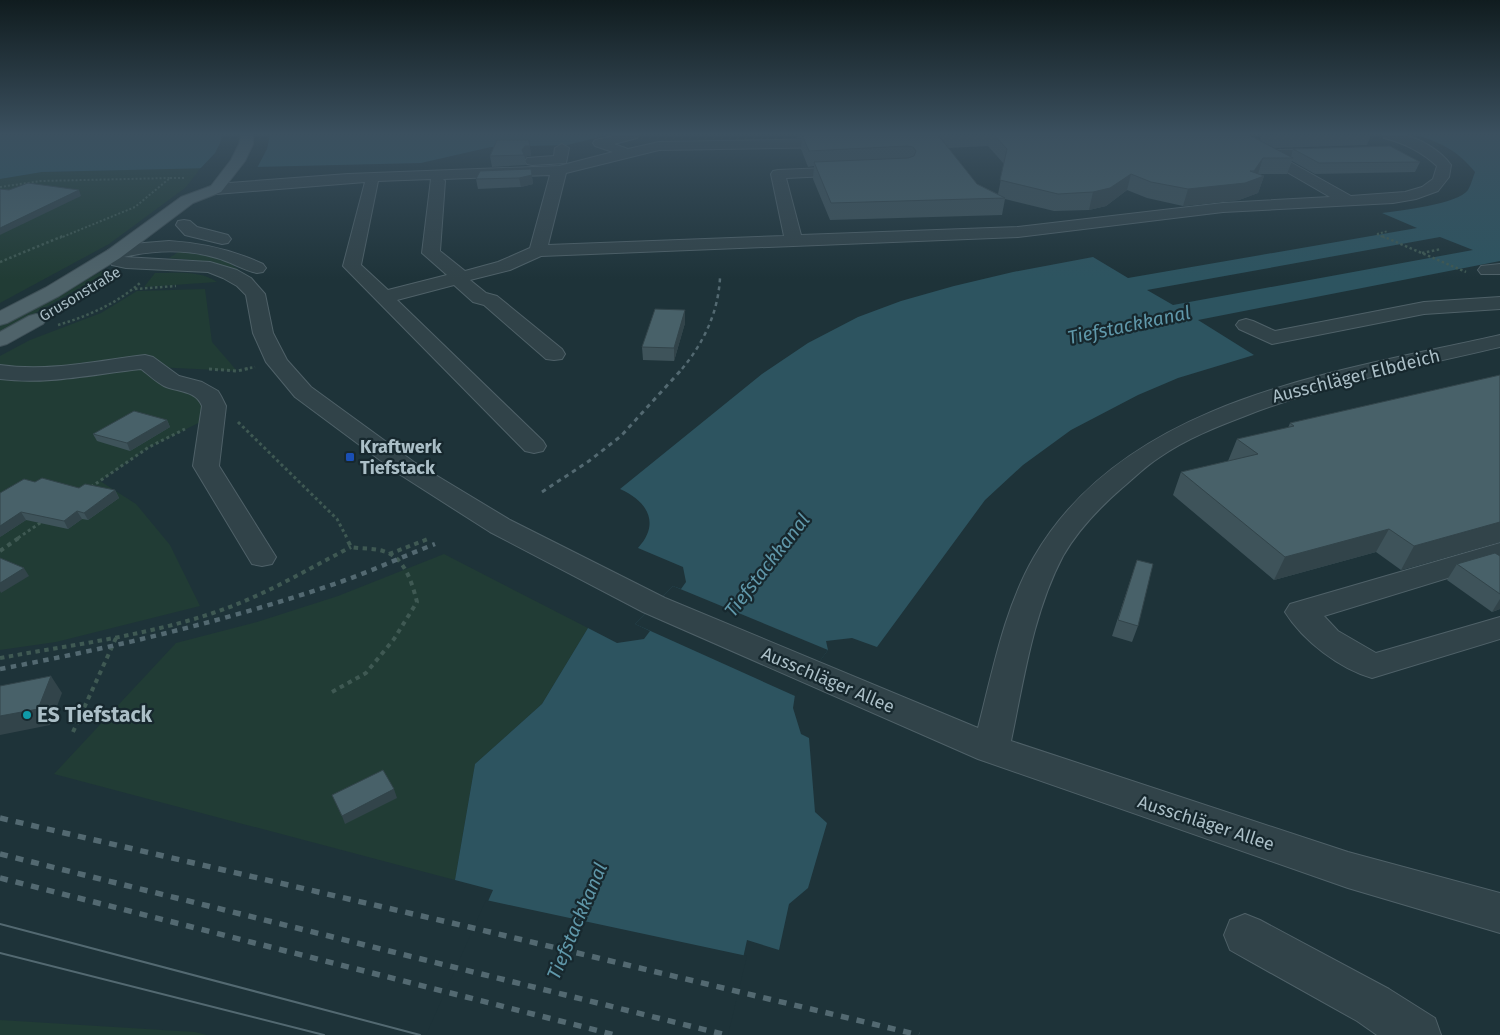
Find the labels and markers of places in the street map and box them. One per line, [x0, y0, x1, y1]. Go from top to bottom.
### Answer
place label: Kraftwerk Tiefstack [360, 436, 443, 479]
marker: Kraftwerk Tiefstack [344, 451, 356, 463]
place label: ES Tiefstack [37, 702, 153, 728]
marker: ES Tiefstack [21, 709, 33, 721]

